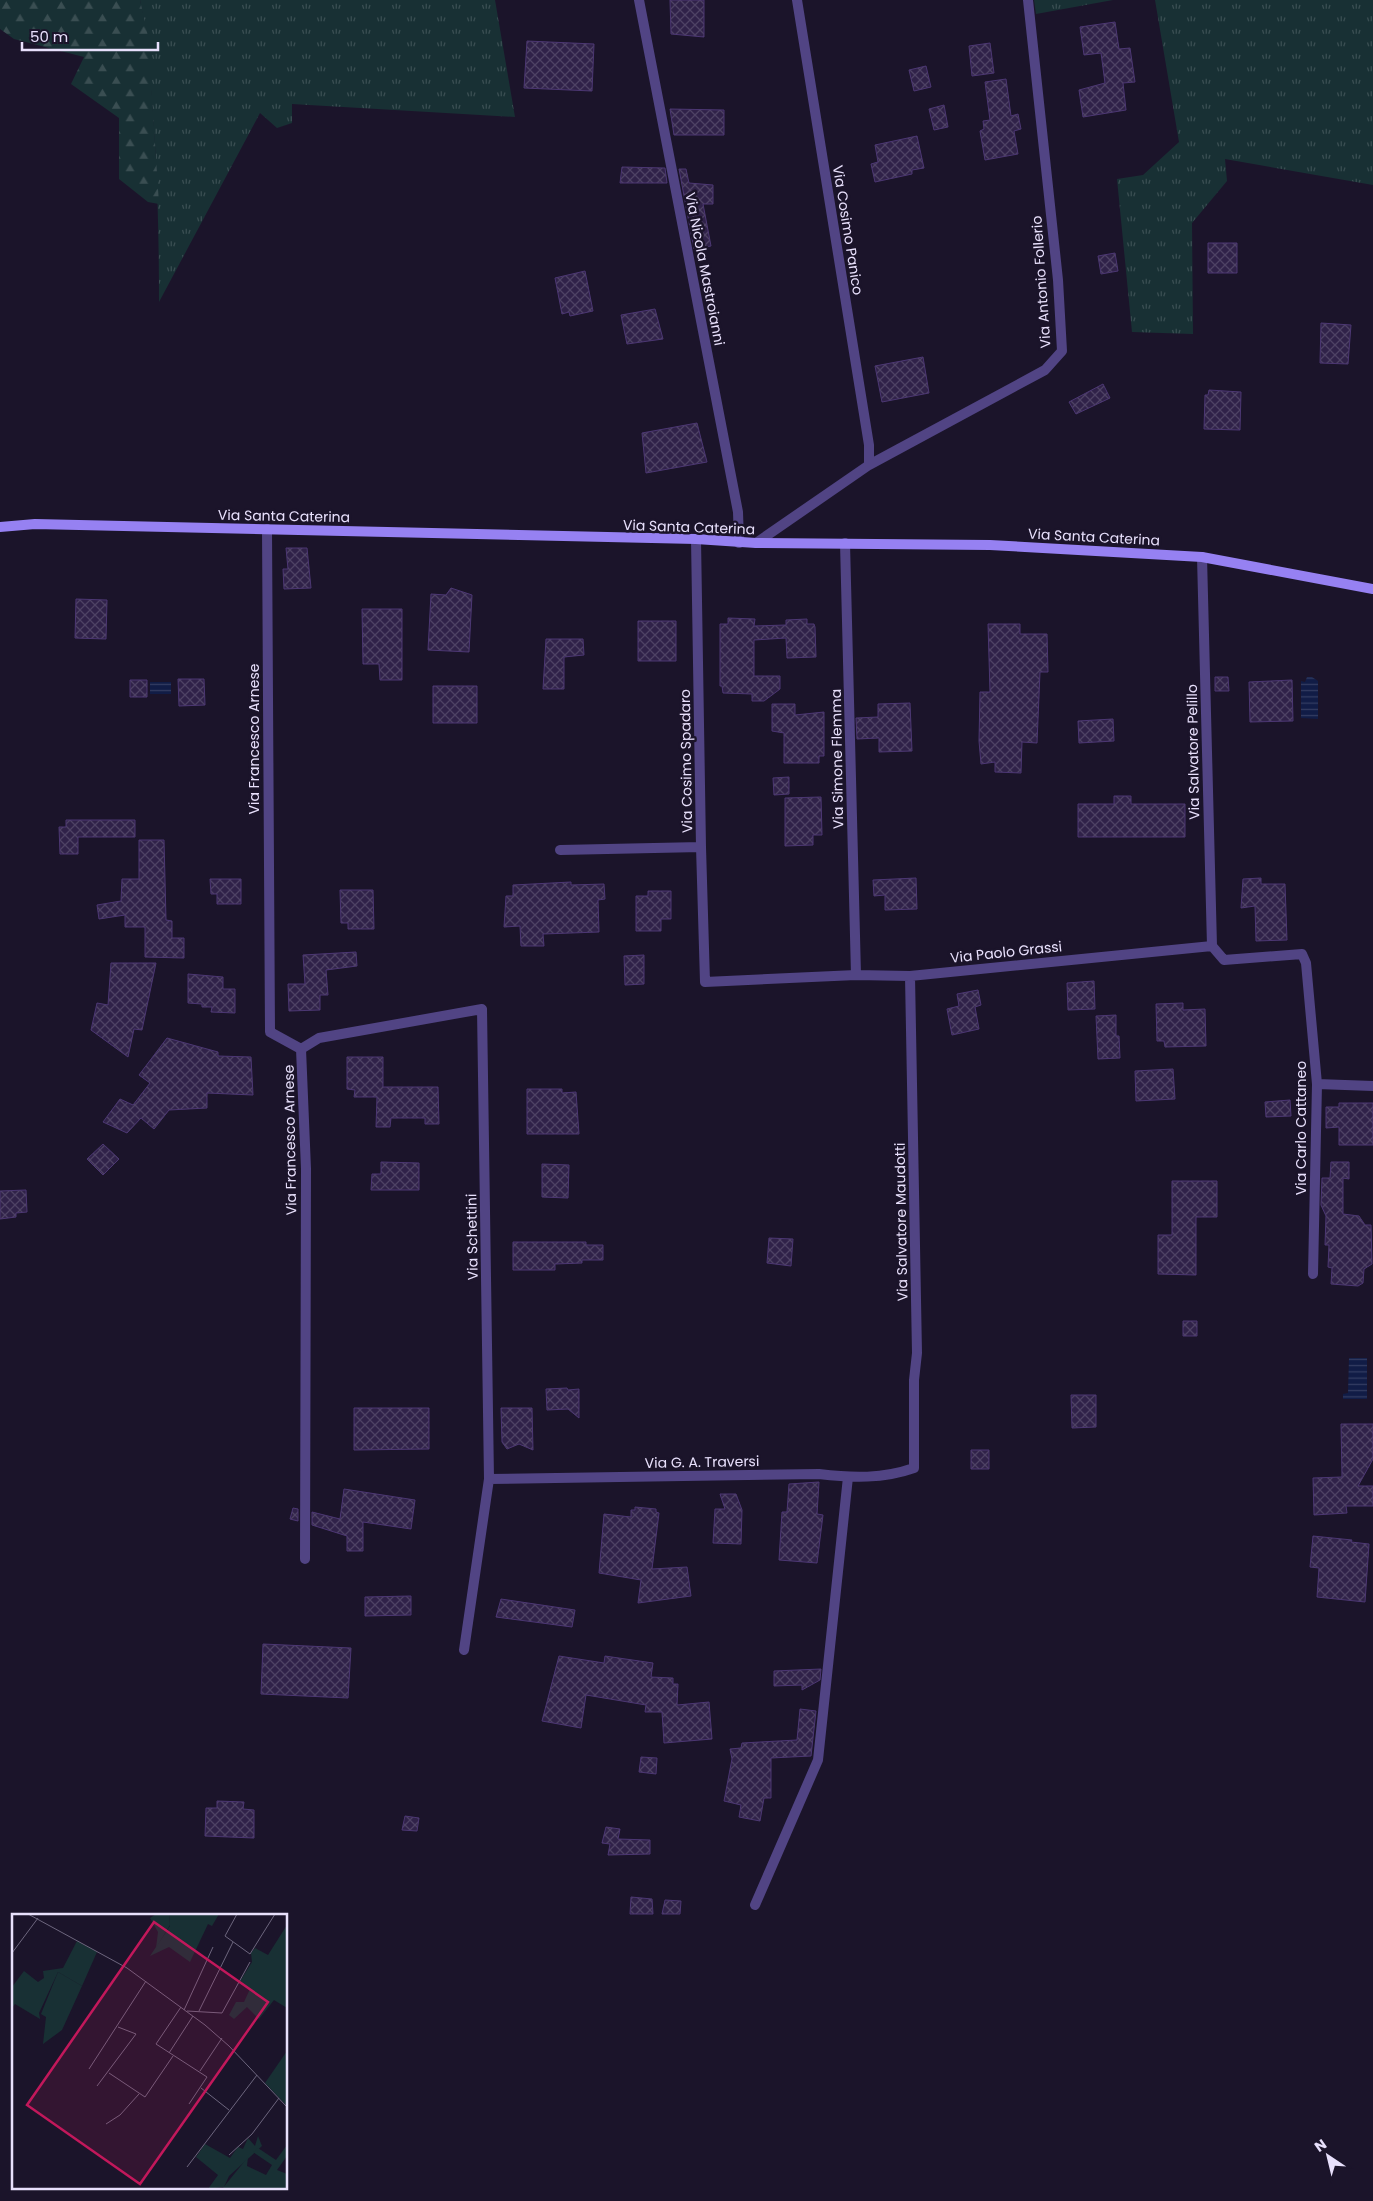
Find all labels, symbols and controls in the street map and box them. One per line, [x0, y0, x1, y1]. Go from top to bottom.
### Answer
scale bar [22, 20, 159, 52]
text: 50 m [30, 26, 68, 47]
street label: Via Cosimo Panico [828, 164, 868, 296]
street label: Via Nicola Mastroianni [680, 191, 730, 347]
street label: Via Antonio Follerio [1026, 215, 1056, 349]
street label: Via Santa Caterina [218, 505, 350, 527]
street label: Via Santa Caterina [623, 515, 755, 539]
street label: Via Santa Caterina [1027, 524, 1161, 550]
street label: Via Francesco Arnese [244, 663, 264, 814]
street label: Via Salvatore Pelillo [1182, 684, 1204, 820]
street label: Via Cosimo Spadaro [675, 689, 697, 833]
street label: Via Simone Flemma [826, 689, 848, 829]
street label: Via Paolo Grassi [949, 936, 1063, 968]
street label: Via Carlo Cattaneo [1291, 1061, 1311, 1195]
street label: Via Francesco Arnese [279, 1064, 301, 1216]
street label: Via Salvatore Maudotti [890, 1142, 912, 1302]
street label: Via Schettini [461, 1194, 483, 1280]
street label: Via G. A. Traversi [645, 1451, 759, 1473]
inset map [12, 1914, 288, 2188]
north arrow [1303, 2131, 1353, 2181]
text: N [1310, 2134, 1331, 2157]

